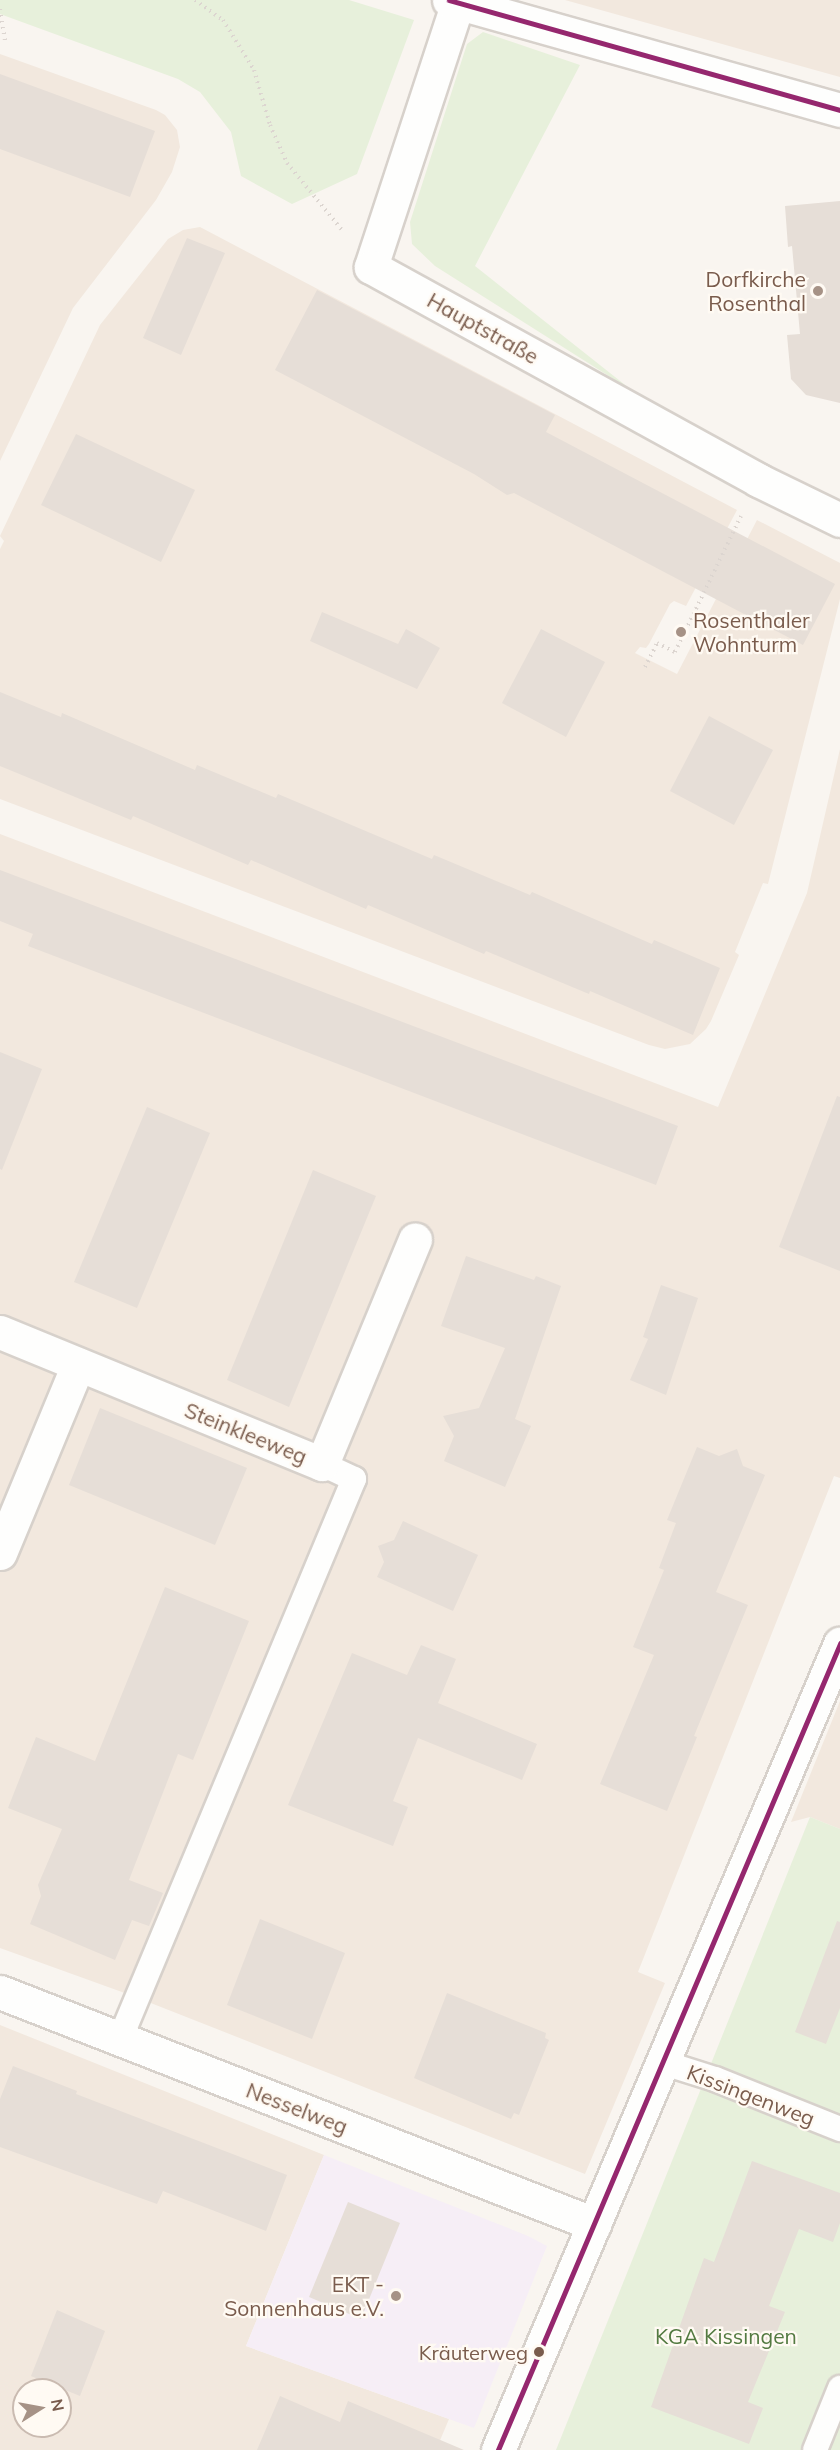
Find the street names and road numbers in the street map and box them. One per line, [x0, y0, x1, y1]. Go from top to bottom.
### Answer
street label: Hauptstraße [423, 287, 543, 369]
street label: Steinkleeweg [181, 1397, 311, 1469]
street label: Kissingenweg [684, 2059, 818, 2131]
street label: Nesselweg [243, 2077, 351, 2139]

